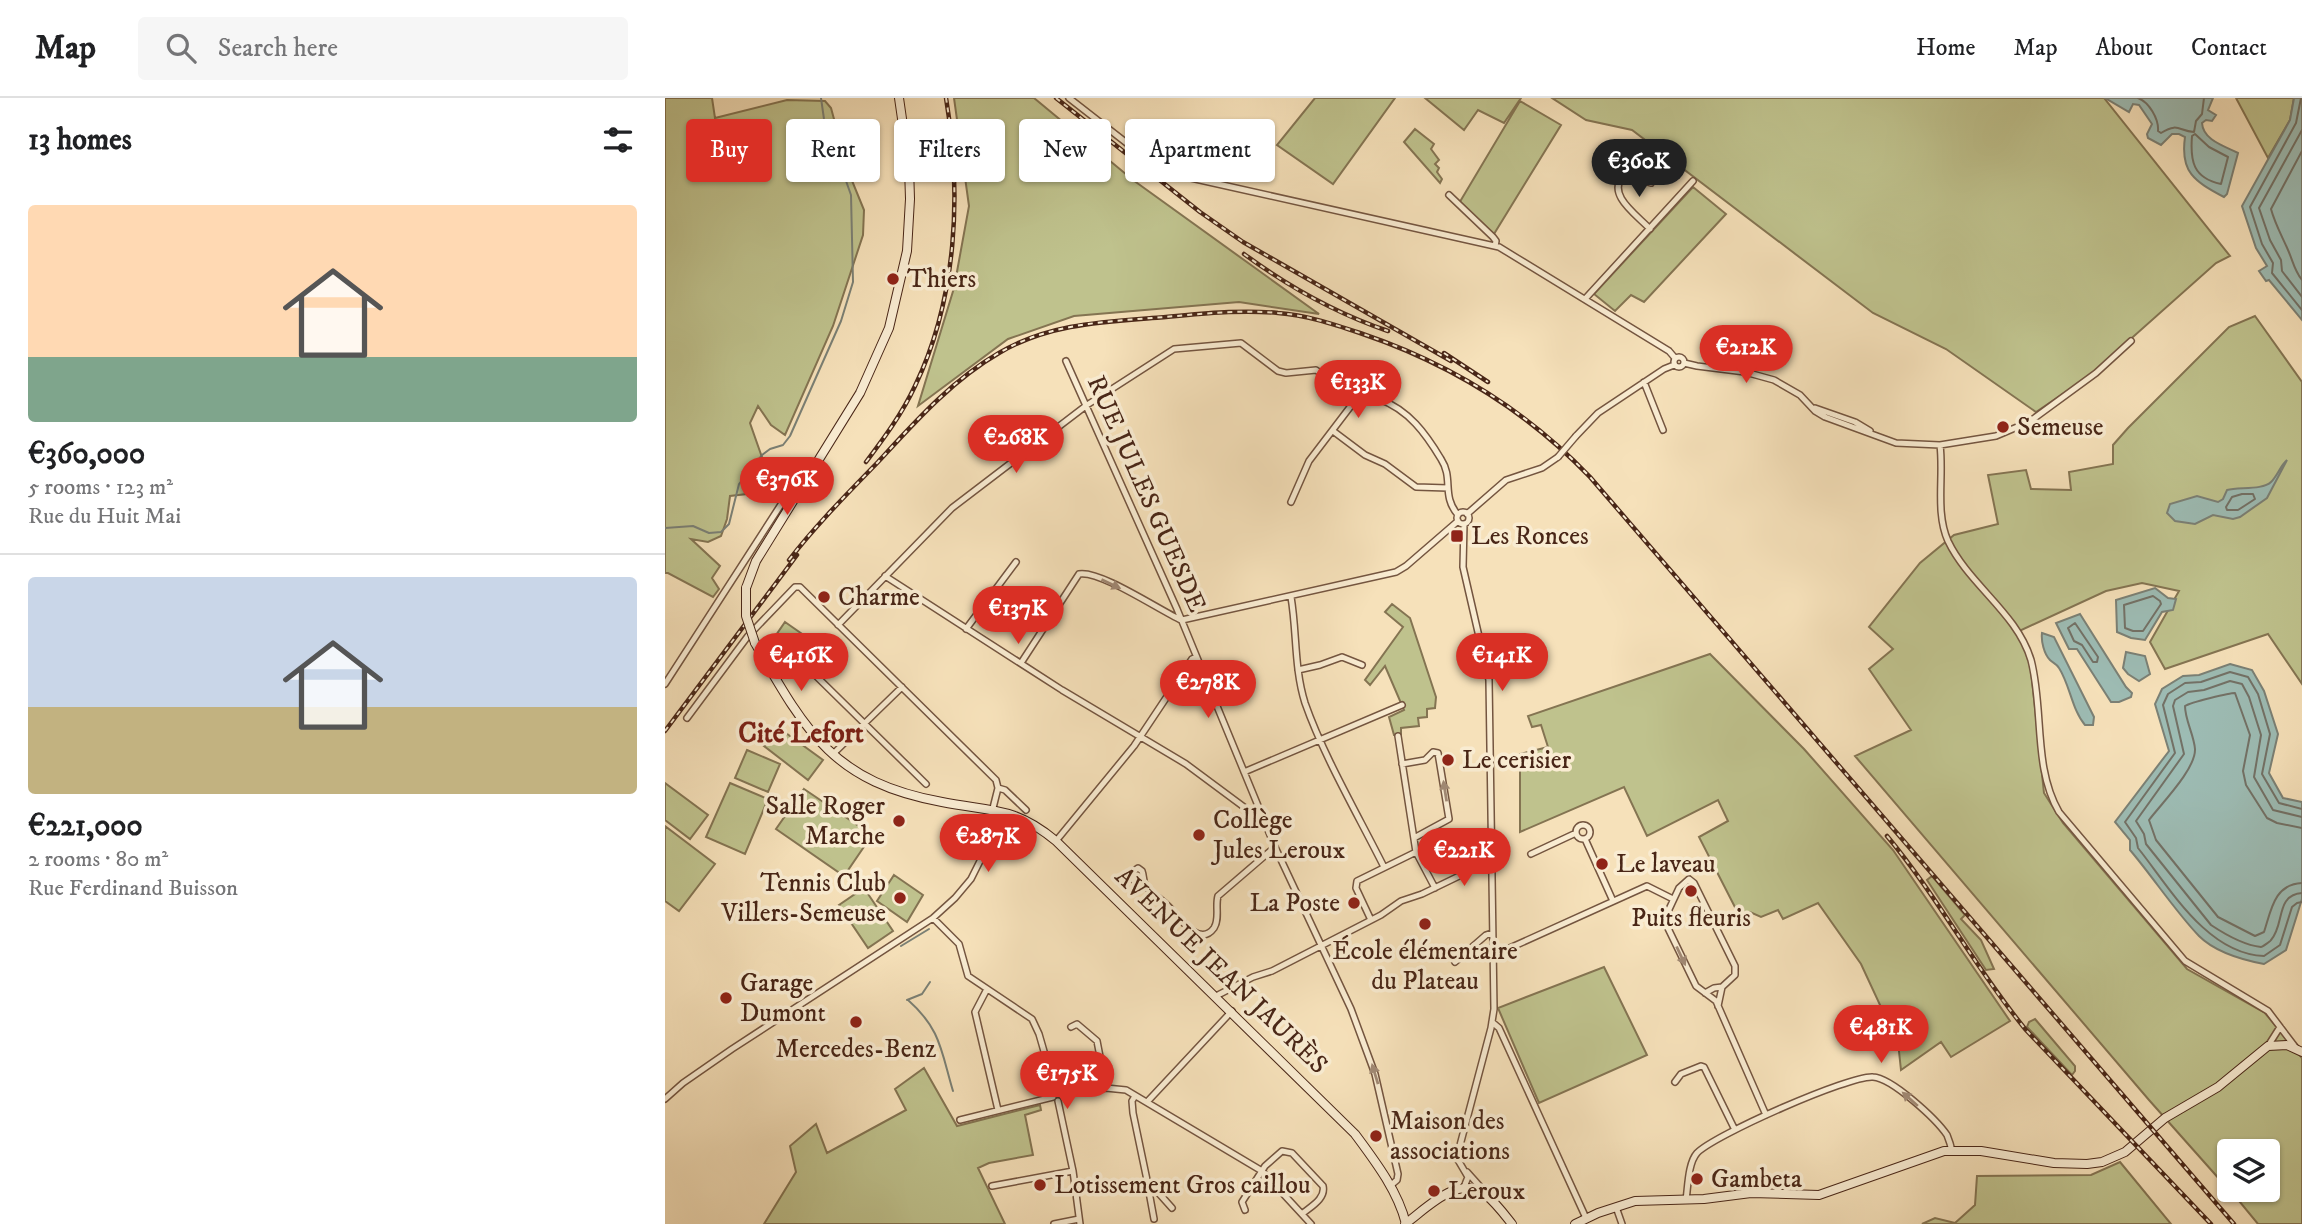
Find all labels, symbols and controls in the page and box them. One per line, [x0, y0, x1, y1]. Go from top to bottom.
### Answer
search box [138, 17, 628, 80]
text: Map [35, 28, 96, 69]
icon: search [162, 29, 200, 67]
text: Search here [218, 32, 338, 65]
text: Home [1916, 33, 1975, 63]
text: Map [2013, 33, 2058, 63]
text: About [2096, 33, 2153, 63]
text: Contact [2191, 33, 2267, 63]
chip: Buy [686, 119, 772, 182]
chip: Rent [786, 119, 880, 182]
chip: Filters [894, 119, 1005, 182]
chip: New [1019, 119, 1111, 182]
chip: Apartment [1125, 119, 1275, 182]
icon: filters [599, 121, 637, 159]
text: 13 homes [28, 122, 132, 159]
pin: €360K [1590, 140, 1688, 199]
text: €360K [1608, 147, 1670, 176]
icon: home [270, 250, 396, 376]
place label: Thiers [907, 263, 976, 296]
marker: Thiers [885, 271, 901, 287]
pin: €212K [1697, 326, 1795, 385]
text: €212K [1716, 333, 1776, 362]
pin: €133K [1309, 360, 1407, 420]
text: €133K [1330, 368, 1386, 397]
street label: RUE JULES GUESDE [1079, 370, 1213, 618]
place label: Semeuse [2017, 411, 2104, 444]
pin: €268K [967, 416, 1065, 475]
marker: Semeuse [1995, 419, 2011, 435]
text: €268K [984, 423, 1048, 452]
text: €360,000 [28, 436, 145, 473]
pin: €376K [738, 458, 836, 517]
text: €376K [756, 465, 818, 494]
text: 5 rooms · 123 m² [28, 473, 173, 502]
text: Rue du Huit Mai [28, 502, 181, 531]
place label: Les Ronces [1471, 520, 1589, 553]
marker: Les Ronces [1449, 528, 1465, 544]
one-way arrow [1101, 578, 1121, 589]
place label: Charme [838, 581, 920, 614]
pin: €137K [969, 587, 1067, 646]
marker: Charme [816, 589, 832, 605]
text: €137K [989, 594, 1047, 623]
icon: home [270, 622, 396, 748]
pin: €416K [752, 634, 850, 693]
pin: €141K [1453, 634, 1551, 693]
text: €416K [769, 641, 833, 670]
text: €141K [1472, 641, 1532, 670]
pin: €278K [1159, 660, 1257, 720]
text: €278K [1176, 668, 1240, 697]
district label: Cité Lefort [738, 716, 864, 751]
place label: Le cerisier [1462, 744, 1572, 777]
marker: Le cerisier [1440, 752, 1456, 768]
one-way arrow [1439, 780, 1450, 802]
place label: Salle Roger Marche [766, 790, 885, 853]
place label: Collège Jules Leroux [1211, 804, 1346, 867]
text: €221,000 [28, 808, 143, 845]
marker: Salle Roger Marche [891, 813, 907, 829]
pin: €287K [939, 814, 1037, 874]
text: €287K [956, 822, 1020, 851]
marker: Collège Jules Leroux [1191, 827, 1207, 843]
pin: €221K [1415, 828, 1513, 888]
text: €221K [1434, 836, 1494, 865]
text: 2 rooms · 80 m² [28, 845, 168, 874]
place label: Le laveau [1616, 848, 1716, 881]
marker: Le laveau [1594, 856, 1610, 872]
street label: AVENUE JEAN JAURÈS [1107, 861, 1335, 1081]
place label: Tennis Club Villers-Semeuse [720, 867, 886, 930]
text: Rue Ferdinand Buisson [28, 874, 238, 903]
marker: Puits fleuris [1683, 883, 1699, 899]
place label: La Poste [1250, 887, 1340, 920]
marker: Tennis Club Villers-Semeuse [892, 890, 908, 906]
marker: La Poste [1346, 895, 1362, 911]
place label: Puits fleuris [1631, 902, 1751, 935]
marker: École élémentaire du Plateau [1417, 916, 1433, 932]
place label: École élémentaire du Plateau [1332, 935, 1518, 998]
one-way arrow [1675, 946, 1686, 966]
place label: Garage Dumont [740, 967, 826, 1030]
marker: Garage Dumont [718, 990, 734, 1006]
pin: €481K [1832, 1006, 1930, 1065]
text: €481K [1850, 1013, 1912, 1042]
marker: Mercedes-Benz [848, 1014, 864, 1030]
place label: Mercedes-Benz [776, 1033, 936, 1066]
pin: €175K [1018, 1052, 1116, 1111]
text: €175K [1036, 1059, 1098, 1088]
one-way arrow [1370, 1064, 1380, 1085]
one-way arrow [1901, 1091, 1919, 1107]
place label: Maison des associations [1390, 1105, 1510, 1168]
marker: Maison des associations [1368, 1128, 1384, 1144]
map controls [2217, 1139, 2280, 1202]
button: layers [2217, 1139, 2280, 1202]
place label: Gambeta [1711, 1163, 1802, 1196]
place label: Lotissement Gros caillou [1054, 1169, 1311, 1202]
marker: Gambeta [1689, 1171, 1705, 1187]
place label: Leroux [1448, 1175, 1525, 1208]
marker: Lotissement Gros caillou [1032, 1177, 1048, 1193]
marker: Leroux [1426, 1183, 1442, 1199]

